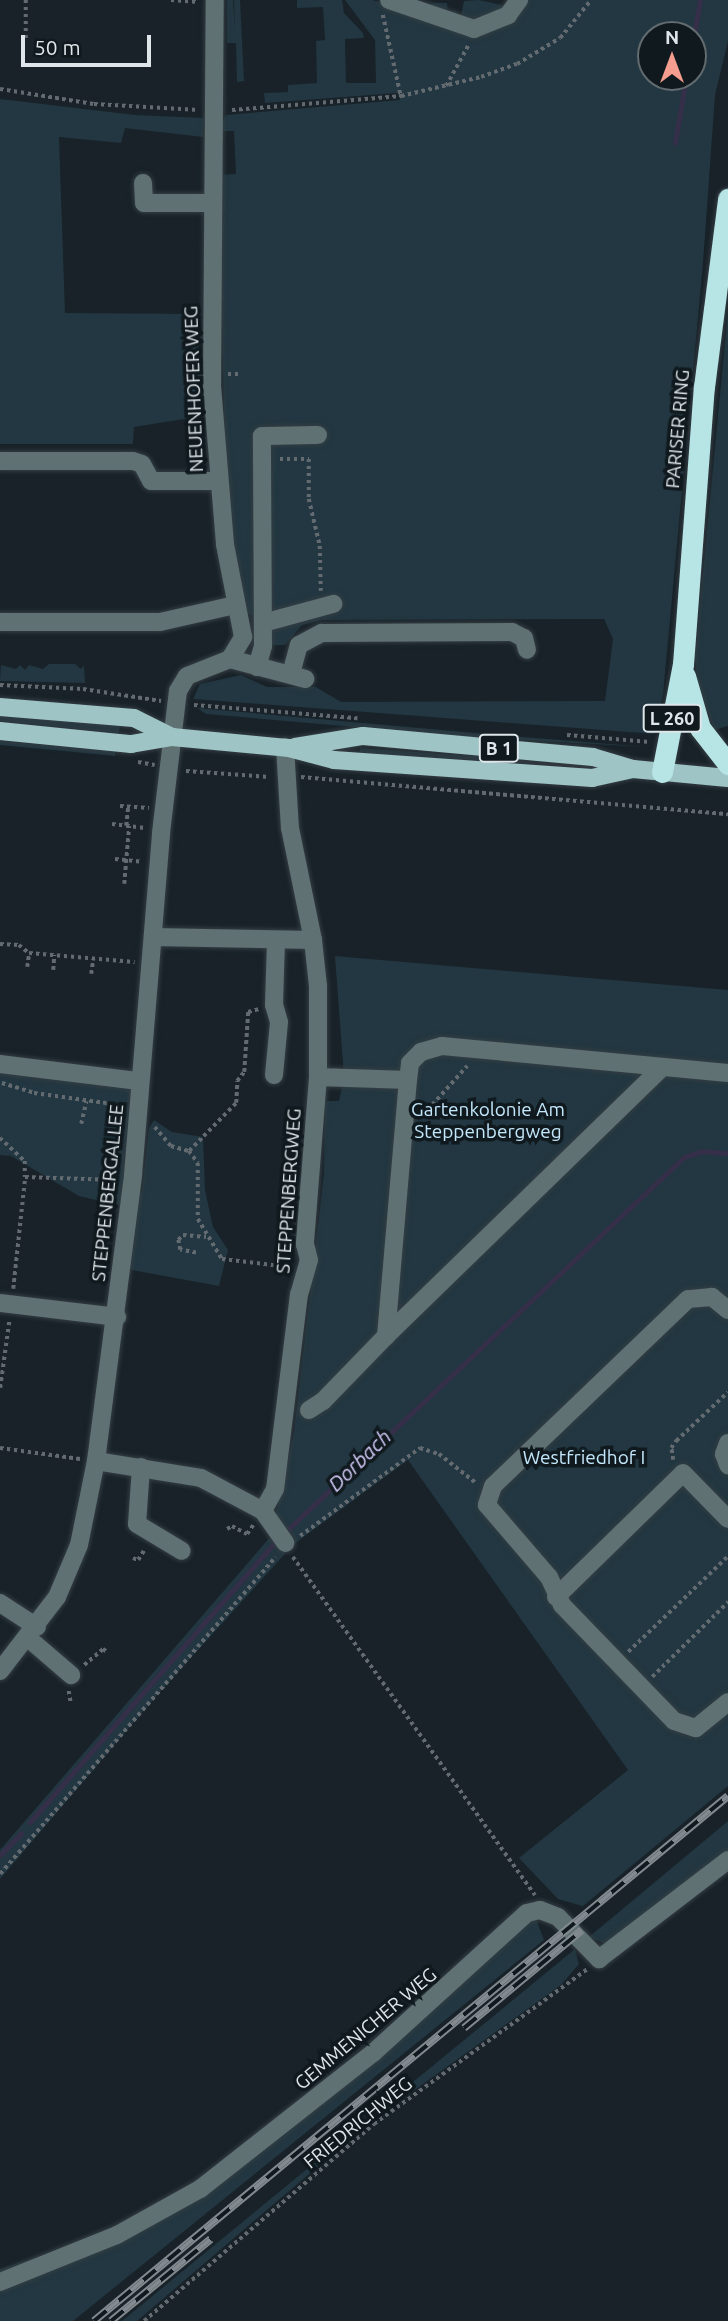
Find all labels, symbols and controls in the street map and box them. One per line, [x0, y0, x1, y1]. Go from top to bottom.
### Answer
scale bar [24, 21, 154, 65]
north arrow [637, 21, 707, 91]
text: N [665, 26, 679, 48]
text: 50 m [34, 35, 81, 59]
street label: NEUENHOFER WEG [180, 305, 208, 473]
street label: PARISER RING [661, 369, 695, 489]
road number: L 260 [642, 704, 702, 732]
road number: B 1 [478, 734, 520, 762]
park label: Gartenkolonie Am Steppenbergweg [411, 1099, 565, 1143]
street label: STEPPENBERGALLEE [87, 1103, 129, 1283]
street label: STEPPENBERGWEG [272, 1108, 306, 1274]
water label: Dorbach [322, 1424, 396, 1496]
park label: Westfriedhof I [523, 1447, 645, 1469]
street label: GEMMENICHER WEG [291, 1963, 441, 2095]
street label: FRIEDRICHWEG [299, 2072, 417, 2174]

